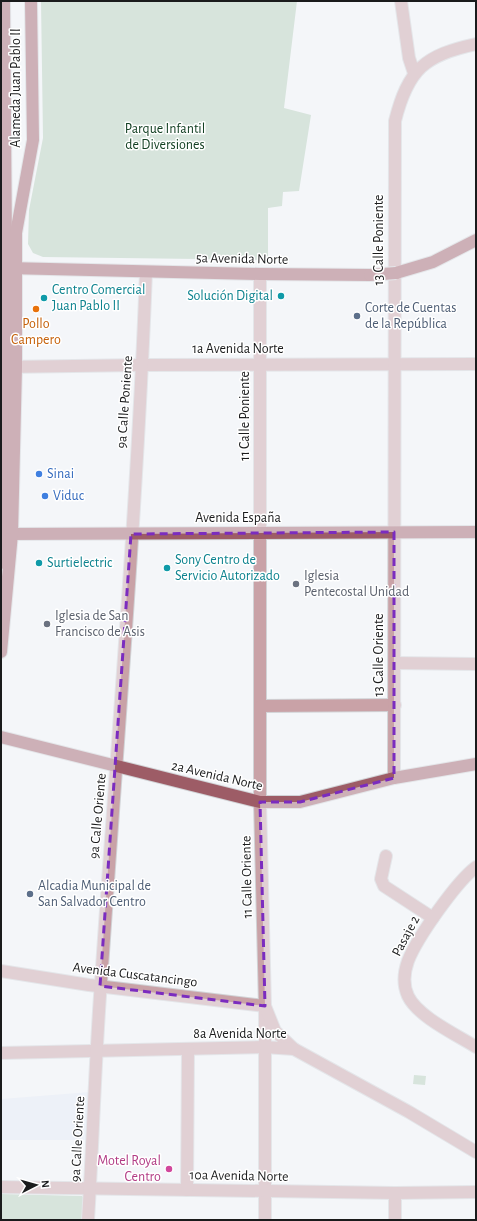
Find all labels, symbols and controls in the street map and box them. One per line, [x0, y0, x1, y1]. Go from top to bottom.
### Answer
street label: Alameda Juan Pablo II [9, 28, 23, 148]
park label: Parque Infantil de Diversiones [125, 122, 205, 152]
street label: 13 Calle Poniente [372, 195, 386, 285]
street label: 5a Avenida Norte [196, 251, 288, 267]
place label: Centro Comercial Juan Pablo II [52, 283, 145, 313]
place label: Solución Digital [187, 289, 273, 303]
marker: Solución Digital [276, 291, 286, 301]
marker: Centro Comercial Juan Pablo II [39, 293, 49, 303]
place label: Corte de Cuentas de la República [365, 301, 456, 331]
marker: Pollo Campero [31, 304, 41, 314]
marker: Corte de Cuentas de la República [352, 311, 362, 321]
place label: Pollo Campero [11, 317, 61, 347]
street label: 1a Avenida Norte [192, 342, 284, 356]
street label: 9a Calle Poniente [115, 355, 135, 449]
street label: 11 Calle Poniente [238, 371, 252, 461]
place label: Sinai [47, 467, 74, 481]
marker: Sinai [34, 469, 44, 479]
place label: Viduc [53, 489, 85, 503]
marker: Viduc [40, 491, 50, 501]
street label: Avenida España [195, 511, 281, 525]
place label: Sony Centro de Servicio Autorizado [175, 553, 280, 583]
place label: Surtielectric [47, 556, 113, 570]
marker: Surtielectric [34, 558, 44, 568]
marker: Sony Centro de Servicio Autorizado [162, 563, 172, 573]
place label: Iglesia Pentecostal Unidad [304, 569, 409, 599]
marker: Iglesia Pentecostal Unidad [291, 579, 301, 589]
place label: Iglesia de San Francisco de Asis [55, 609, 145, 639]
street label: 13 Calle Oriente [372, 613, 386, 697]
marker: Iglesia de San Francisco de Asis [42, 619, 52, 629]
street label: 2a Avenida Norte [170, 759, 264, 793]
street label: 9a Calle Oriente [87, 773, 109, 859]
street label: 11 Calle Oriente [239, 836, 255, 918]
place label: Alcadia Municipal de San Salvador Centro [38, 879, 151, 909]
marker: Alcadia Municipal de San Salvador Centro [25, 889, 35, 899]
street label: Pasaje 2 [390, 913, 422, 959]
street label: Avenida Cuscatancingo [72, 960, 198, 990]
street label: 8a Avenida Norte [193, 1027, 287, 1041]
street label: 9a Calle Oriente [69, 1096, 87, 1182]
place label: Motel Royal Centro [97, 1154, 161, 1184]
marker: Motel Royal Centro [164, 1164, 174, 1174]
north arrow [16, 1165, 56, 1205]
street label: 10a Avenida Norte [189, 1168, 289, 1184]
text: N [40, 1180, 51, 1188]

